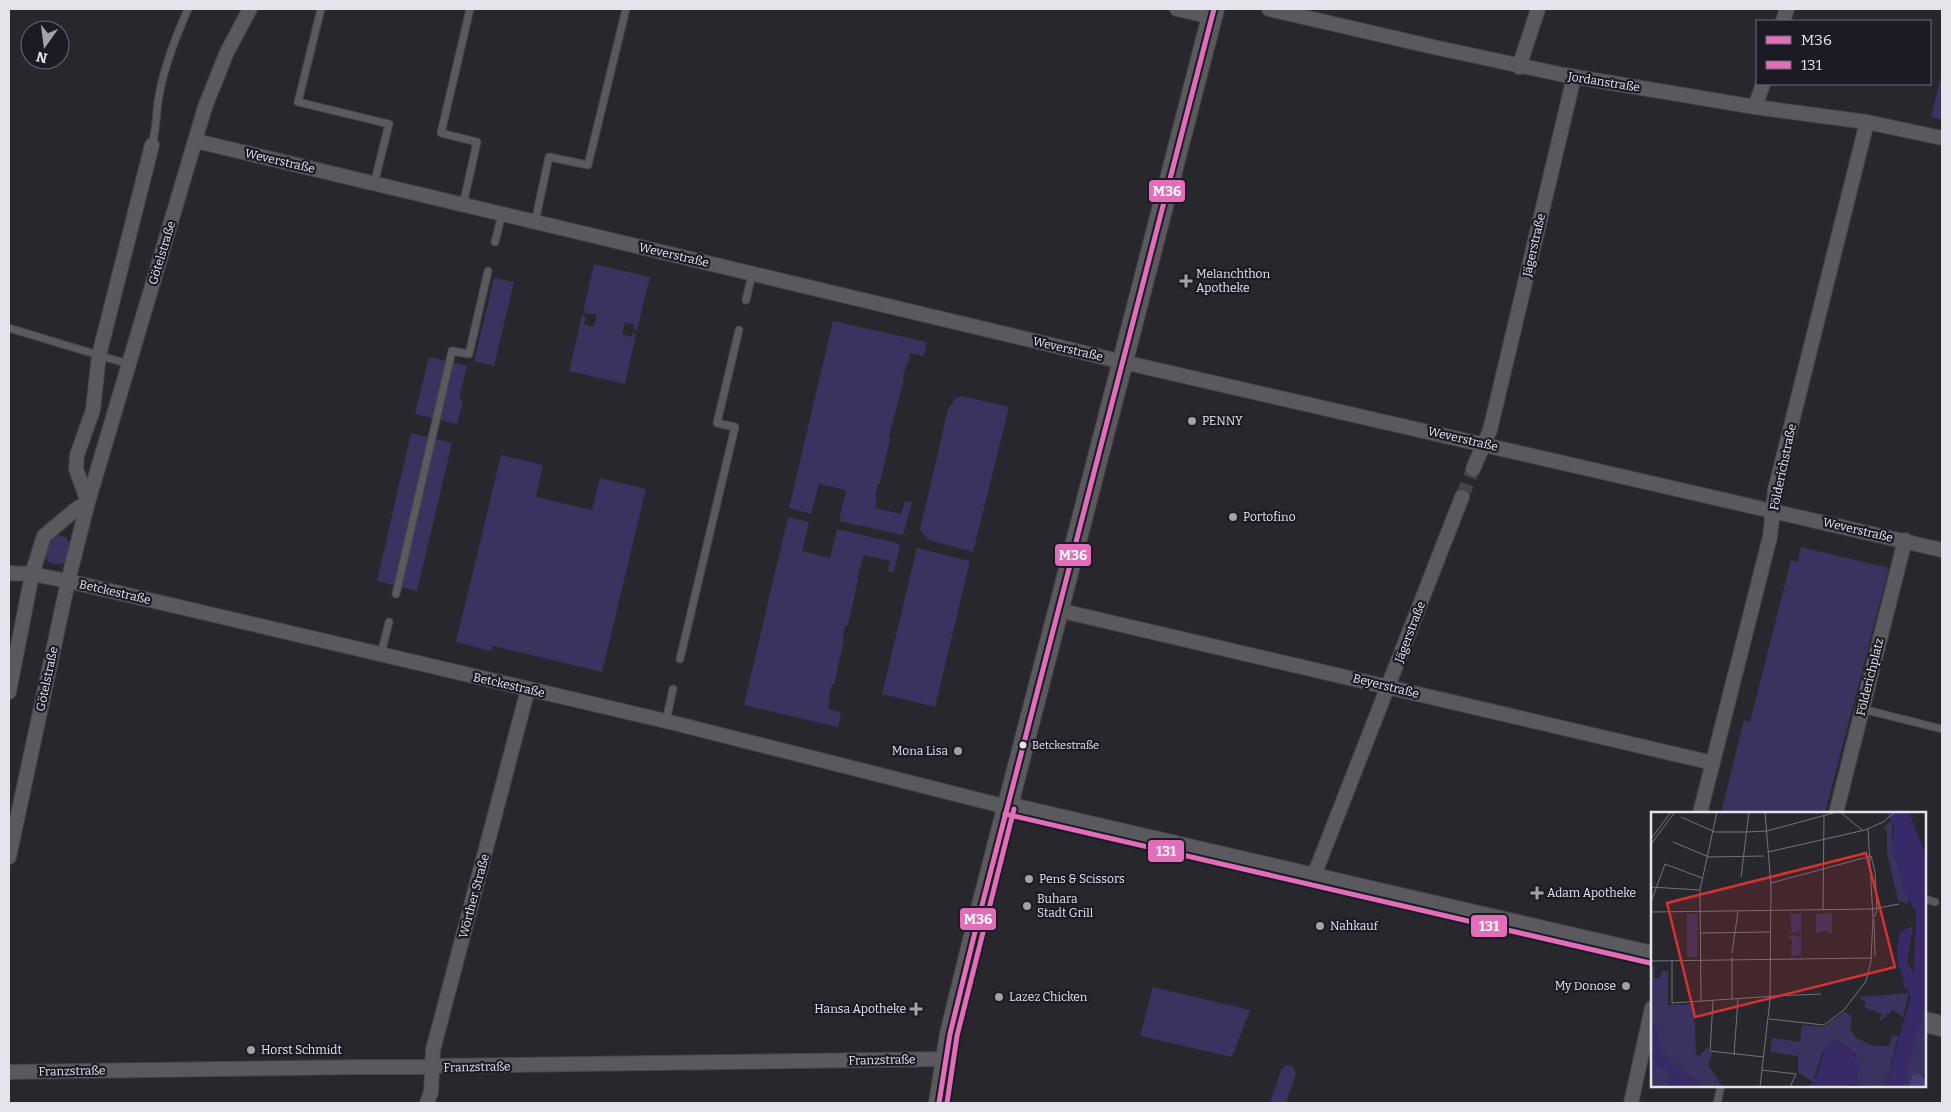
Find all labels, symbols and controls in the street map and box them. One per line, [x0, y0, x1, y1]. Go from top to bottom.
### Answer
north arrow [20, 20, 70, 70]
legend [1756, 20, 1931, 85]
text: M36 [1801, 31, 1832, 49]
text: N [34, 48, 49, 67]
text: 131 [1801, 56, 1822, 74]
street label: Jordanstraße [1566, 69, 1641, 95]
street label: Weverstraße [244, 146, 316, 176]
line badge: M36 [1148, 179, 1186, 203]
text: M36 [1153, 183, 1181, 200]
street label: Jägerstraße [1520, 212, 1548, 279]
street label: Götelstraße [146, 220, 178, 286]
street label: Weverstraße [638, 240, 710, 270]
place label: Melanchthon Apotheke [1196, 267, 1271, 295]
marker: Melanchthon Apotheke [1180, 275, 1192, 287]
street label: Weverstraße [1032, 334, 1104, 364]
place label: PENNY [1202, 414, 1243, 428]
marker: PENNY [1186, 415, 1198, 427]
street label: Földerichstraße [1767, 422, 1799, 512]
street label: Weverstraße [1427, 424, 1499, 454]
place label: Portofino [1243, 510, 1296, 524]
marker: Portofino [1227, 511, 1239, 523]
street label: Weverstraße [1822, 515, 1894, 545]
line badge: M36 [1054, 543, 1092, 567]
text: M36 [1059, 547, 1087, 564]
street label: Betckestraße [78, 577, 152, 607]
street label: Jägerstraße [1392, 599, 1428, 665]
street label: Földerichplatz [1854, 637, 1886, 717]
street label: Götelstraße [33, 645, 61, 713]
street label: Betckestraße [472, 670, 546, 700]
street label: Beyerstraße [1352, 671, 1420, 701]
place label: Betckestraße [1032, 739, 1099, 752]
marker: Betckestraße [1018, 740, 1028, 750]
place label: Mona Lisa [892, 744, 948, 758]
marker: Mona Lisa [952, 745, 964, 757]
inset map [1651, 812, 1926, 1087]
line badge: 131 [1147, 839, 1185, 863]
text: 131 [1156, 843, 1176, 860]
street label: Wörther Straße [456, 852, 492, 940]
place label: Pens & Scissors [1039, 872, 1125, 886]
marker: Pens & Scissors [1023, 873, 1035, 885]
place label: Adam Apotheke [1547, 886, 1636, 900]
marker: Adam Apotheke [1531, 887, 1543, 899]
place label: Buhara Stadt Grill [1037, 892, 1094, 920]
marker: Buhara Stadt Grill [1021, 900, 1033, 912]
line badge: M36 [959, 907, 997, 931]
text: M36 [964, 911, 992, 928]
line badge: 131 [1470, 914, 1508, 938]
text: 131 [1479, 918, 1499, 935]
place label: Nahkauf [1330, 919, 1379, 933]
marker: Nahkauf [1314, 920, 1326, 932]
place label: My Donose [1555, 979, 1616, 993]
marker: My Donose [1620, 980, 1632, 992]
place label: Lazez Chicken [1009, 990, 1088, 1004]
marker: Lazez Chicken [993, 991, 1005, 1003]
place label: Hansa Apotheke [814, 1002, 906, 1016]
marker: Hansa Apotheke [910, 1003, 922, 1015]
place label: Horst Schmidt [261, 1043, 342, 1057]
marker: Horst Schmidt [245, 1044, 257, 1056]
street label: Franzstraße [848, 1052, 916, 1068]
street label: Franzstraße [443, 1059, 511, 1075]
street label: Franzstraße [38, 1063, 106, 1079]

